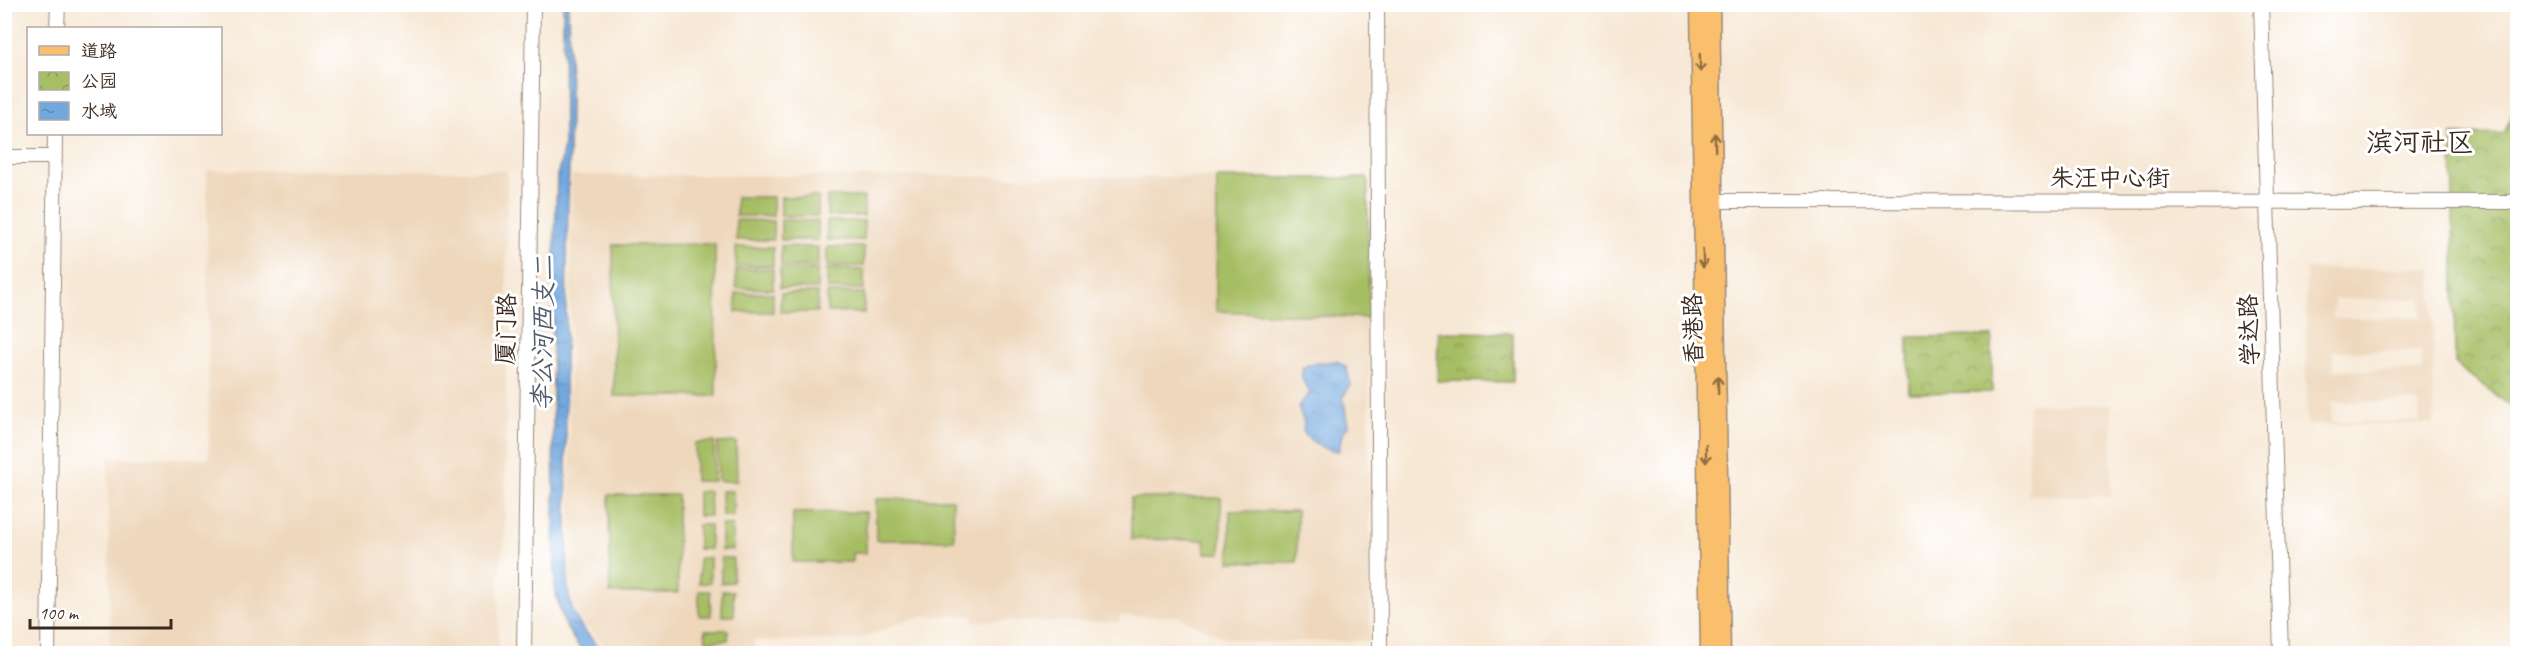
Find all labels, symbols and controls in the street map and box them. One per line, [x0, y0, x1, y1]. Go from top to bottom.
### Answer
legend [27, 27, 222, 135]
text: 道路 [81, 40, 117, 62]
one-way arrow [1694, 52, 1706, 72]
text: 公园 [81, 70, 117, 92]
text: 水域 [81, 100, 117, 122]
district label: 滨河社区 [2366, 125, 2474, 159]
one-way arrow [1709, 133, 1720, 153]
street label: 朱汪中心街 [2050, 163, 2170, 193]
one-way arrow [1697, 249, 1709, 269]
water label: 李公河西支二 [525, 255, 561, 411]
street label: 厦门路 [490, 293, 522, 365]
street label: 香港路 [1677, 293, 1709, 365]
street label: 学达路 [2233, 293, 2265, 367]
one-way arrow [1712, 376, 1724, 396]
one-way arrow [1700, 444, 1712, 464]
scale bar [30, 592, 171, 630]
text: 100 m [39, 602, 80, 624]

